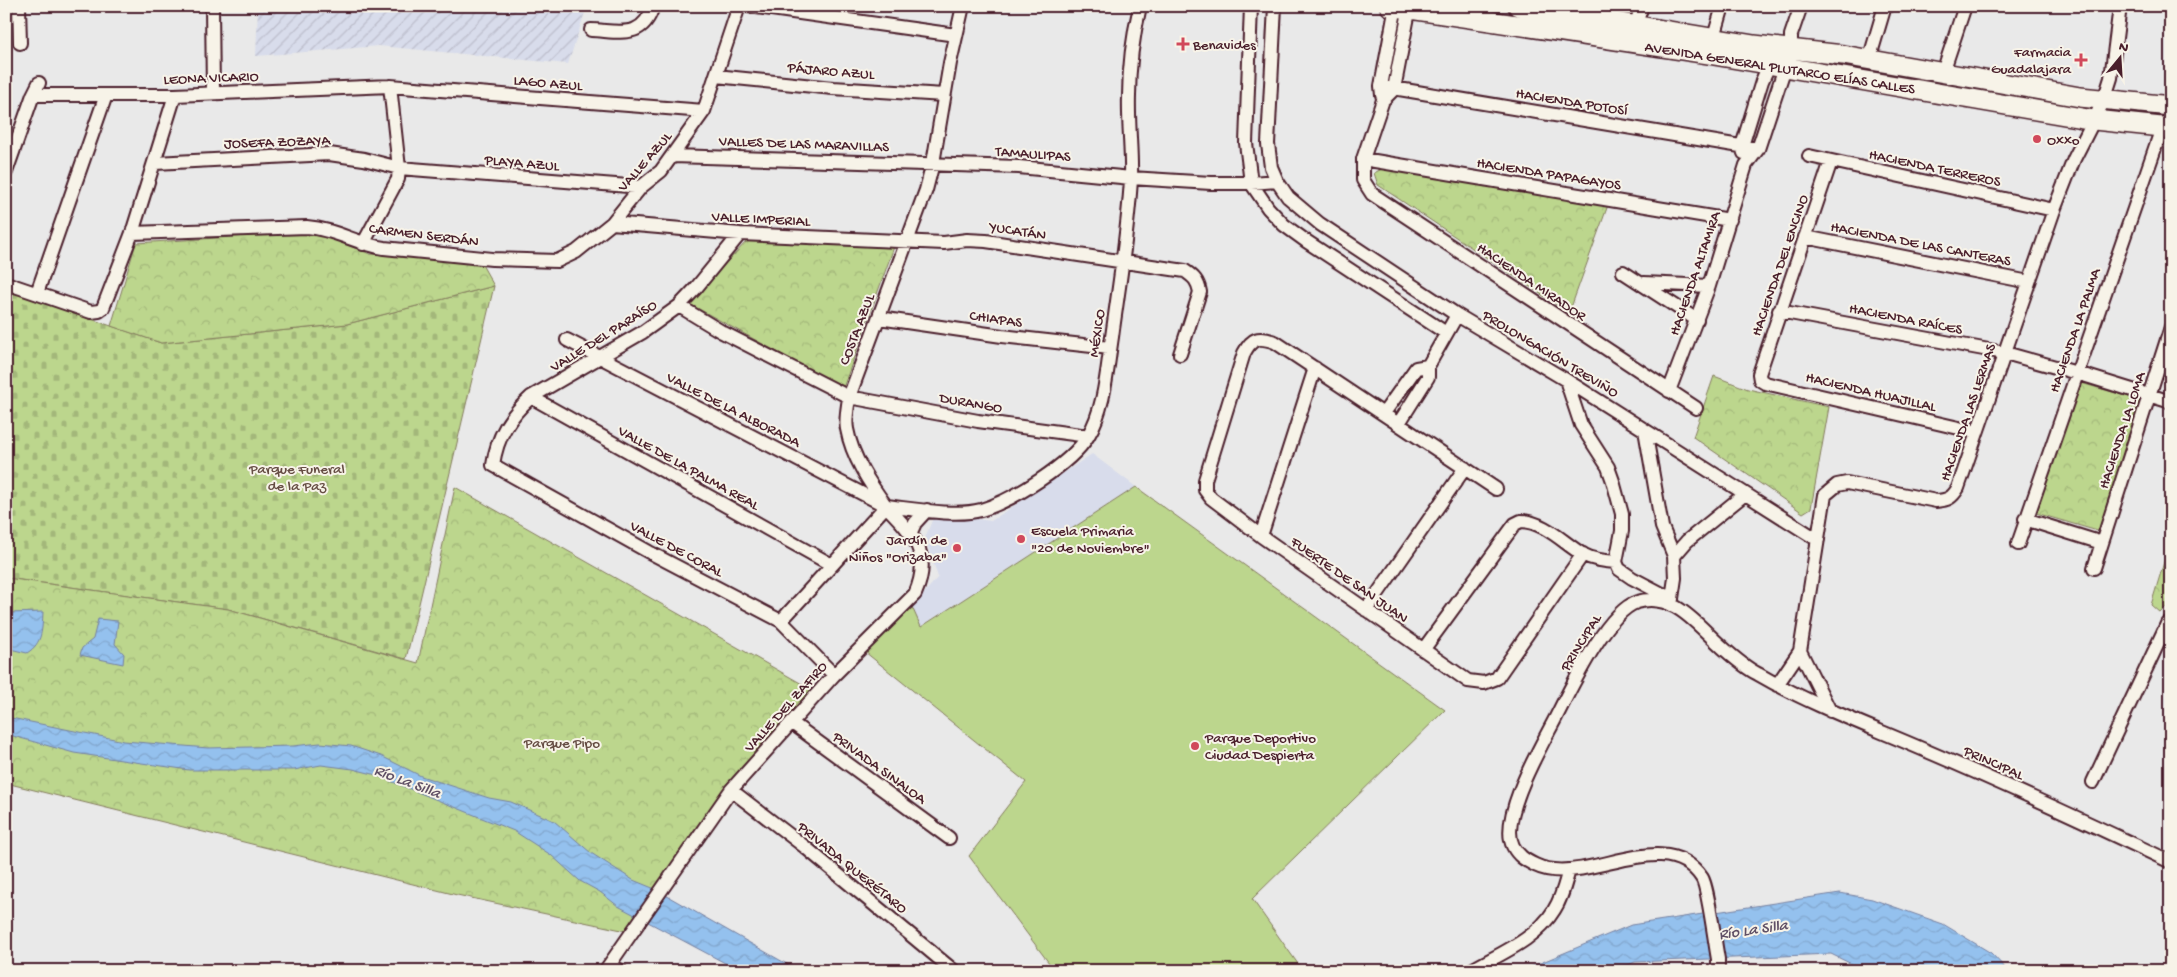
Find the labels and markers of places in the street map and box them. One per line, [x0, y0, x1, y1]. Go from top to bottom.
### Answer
place label: Benavides [1192, 37, 1256, 55]
marker: Benavides [1177, 38, 1189, 50]
place label: Farmacia Guadalajara [1991, 44, 2072, 79]
marker: Farmacia Guadalajara [2075, 54, 2087, 66]
place label: Oxxo [2047, 132, 2080, 150]
marker: Oxxo [2031, 133, 2043, 145]
place label: Escuela Primaria "20 de Noviembre" [1031, 523, 1150, 558]
place label: Jardín de Niños "Orizaba" [849, 532, 947, 567]
marker: Escuela Primaria "20 de Noviembre" [1015, 533, 1027, 545]
marker: Jardín de Niños "Orizaba" [951, 542, 963, 554]
place label: Parque Deportivo Ciudad Despierta [1204, 730, 1316, 765]
marker: Parque Deportivo Ciudad Despierta [1189, 740, 1201, 752]

